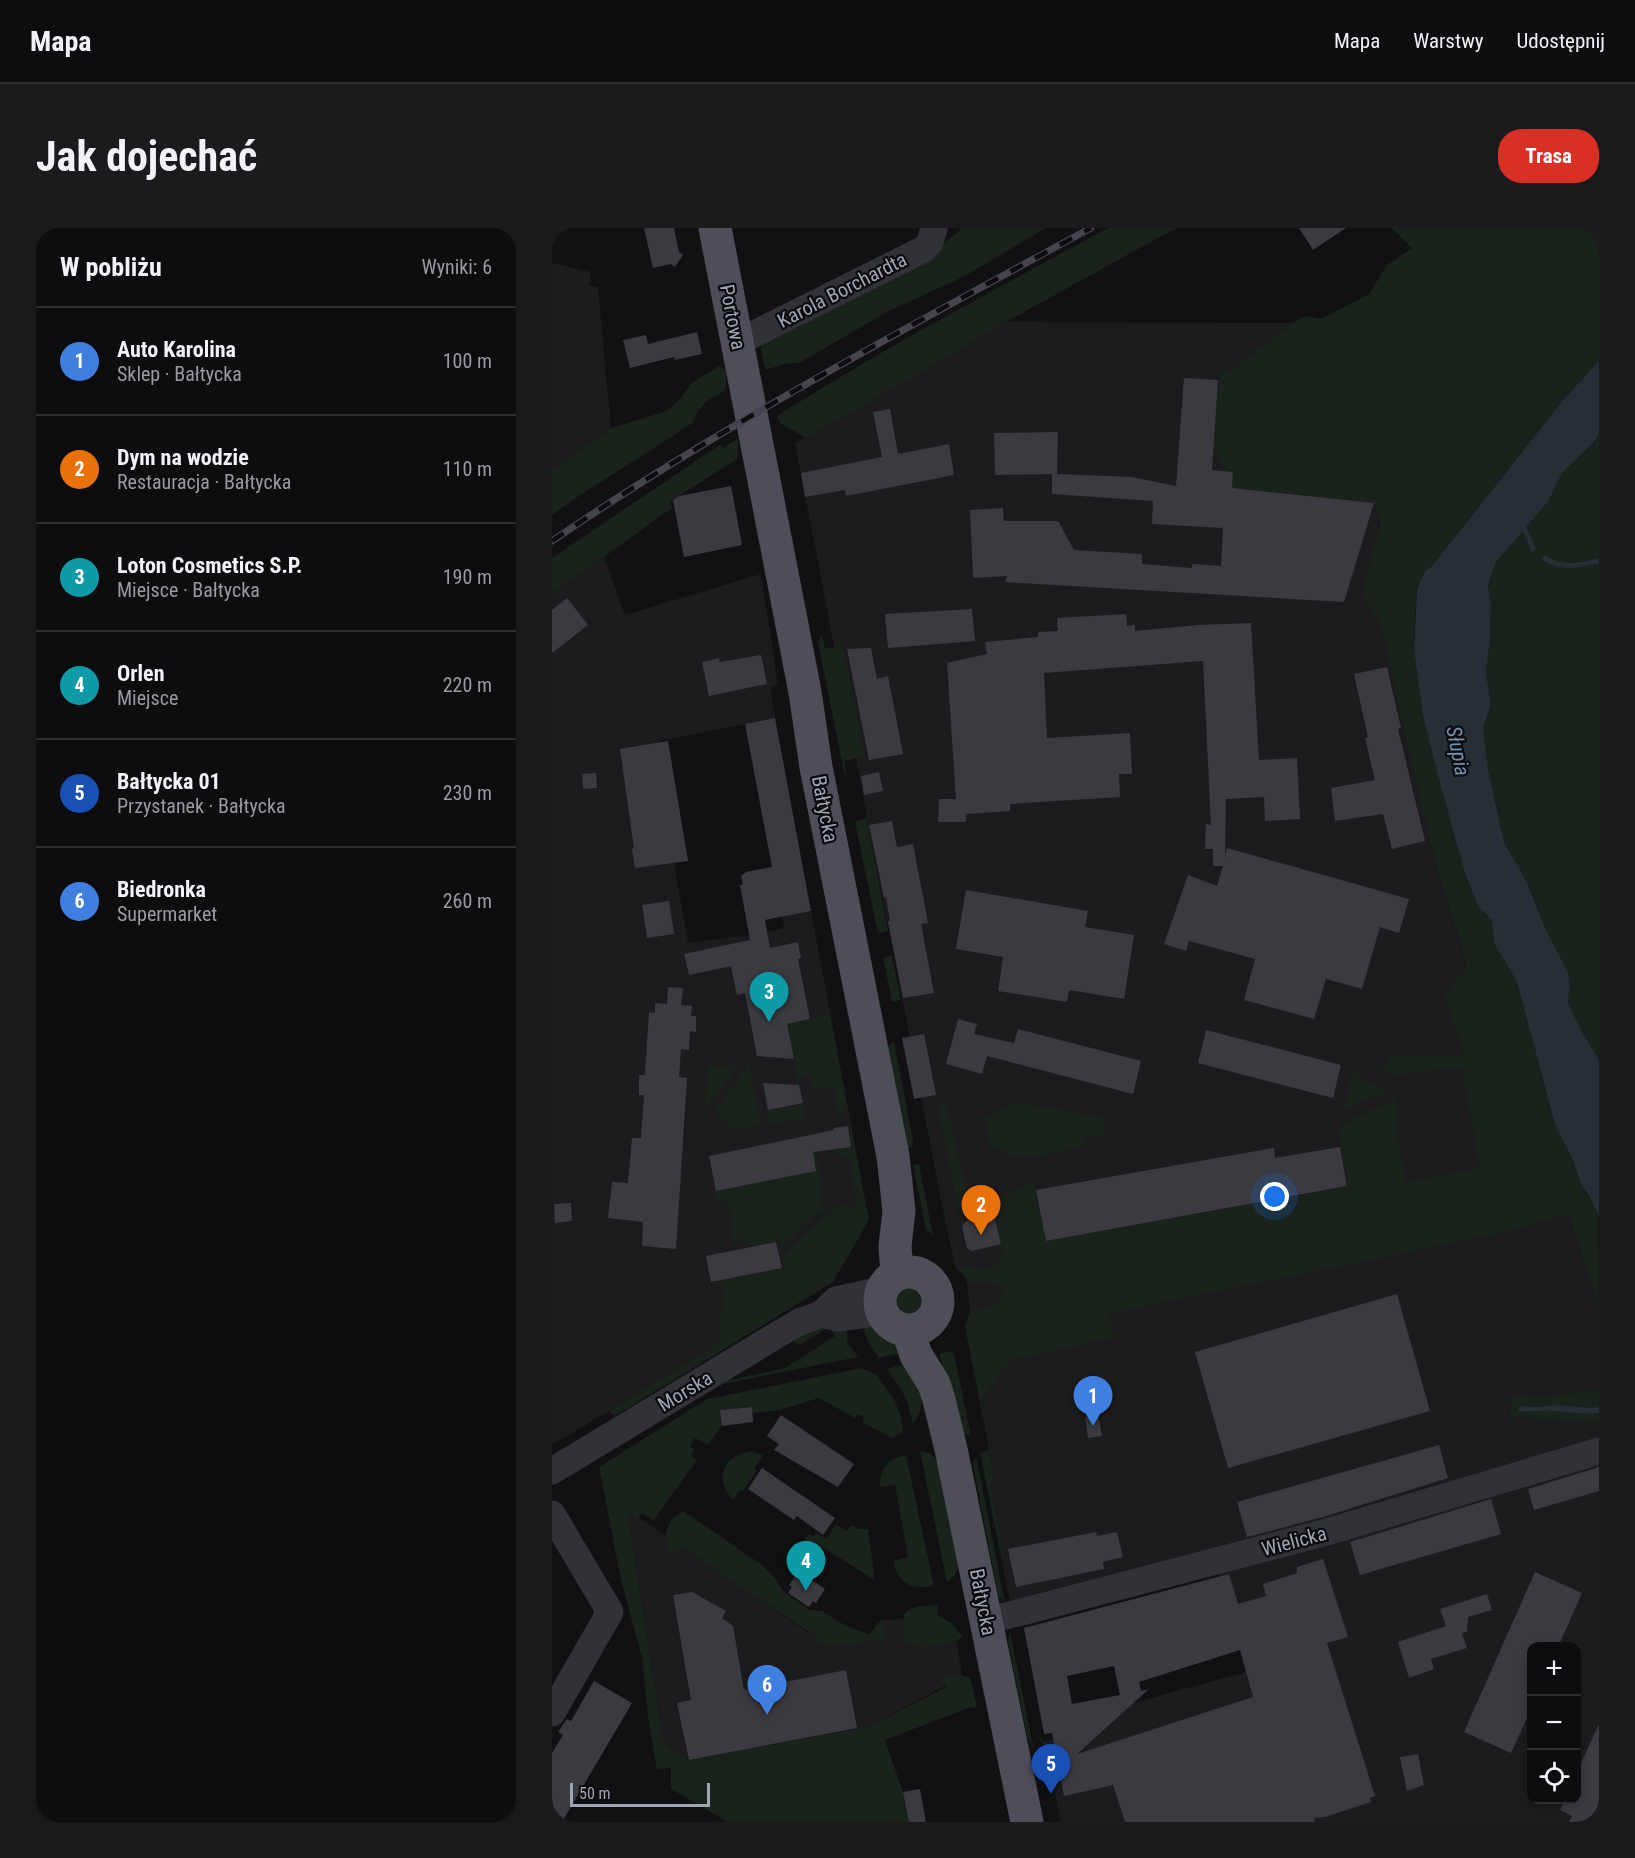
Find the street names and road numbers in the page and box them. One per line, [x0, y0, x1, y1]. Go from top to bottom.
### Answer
street label: Karola Borchardta [773, 247, 911, 333]
street label: Portowa [715, 282, 751, 352]
street label: Bałtycka [807, 774, 843, 844]
street label: Morska [654, 1366, 716, 1416]
street label: Wielicka [1259, 1521, 1329, 1561]
street label: Bałtycka [965, 1567, 1001, 1637]

